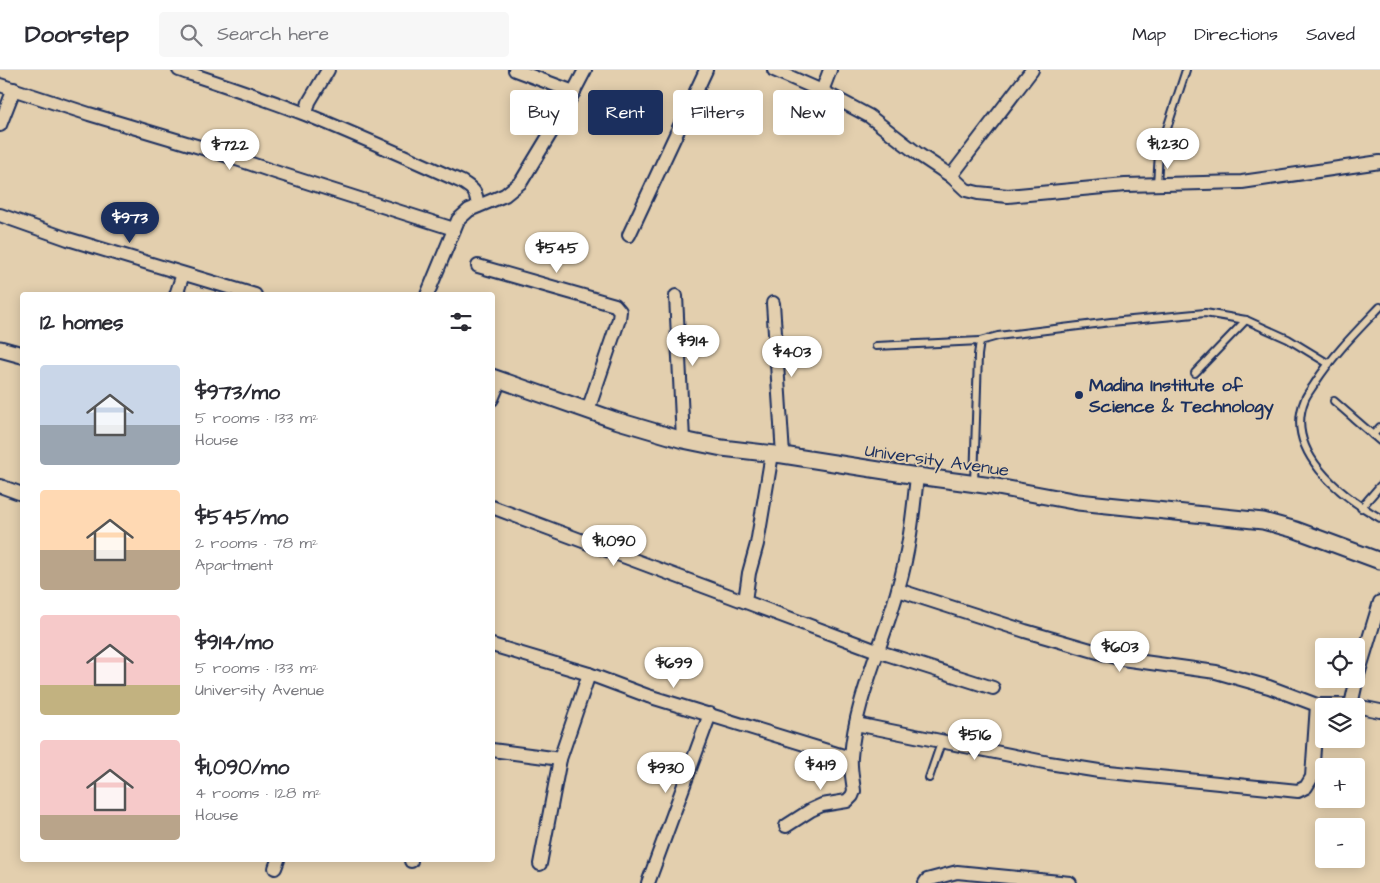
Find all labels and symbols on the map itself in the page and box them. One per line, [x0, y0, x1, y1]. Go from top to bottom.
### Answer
pin: $722 [200, 128, 260, 171]
pin: $1,230 [1127, 128, 1209, 170]
pin: $973 [100, 202, 160, 244]
pin: $545 [527, 232, 587, 274]
pin: $914 [663, 324, 723, 367]
pin: $403 [762, 336, 822, 378]
place label: Madina Institute of Science & Technology [1088, 373, 1274, 420]
marker: Madina Institute of Science & Technology [1073, 389, 1085, 401]
street label: University Avenue [863, 438, 1011, 484]
pin: $1,090 [573, 524, 655, 567]
pin: $603 [1090, 630, 1150, 673]
pin: $699 [644, 646, 704, 689]
pin: $516 [945, 718, 1005, 761]
pin: $419 [791, 748, 851, 791]
pin: $930 [636, 752, 696, 794]

